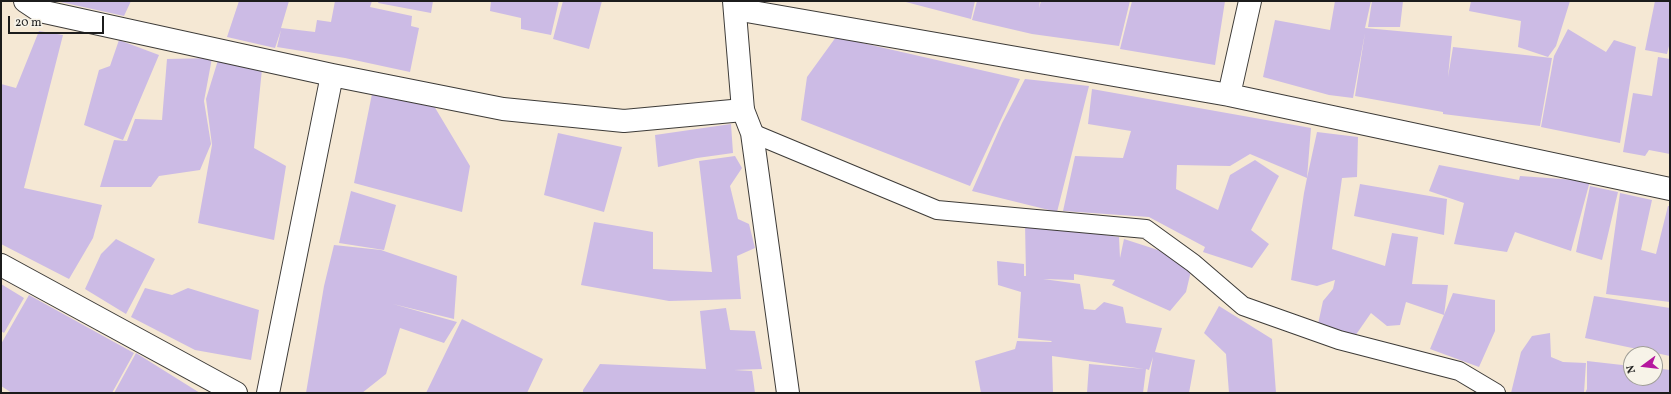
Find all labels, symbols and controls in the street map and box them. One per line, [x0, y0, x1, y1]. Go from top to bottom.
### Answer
scale bar [10, 8, 106, 34]
text: 20 m [15, 15, 42, 31]
north arrow [1623, 346, 1663, 386]
text: N [1624, 363, 1640, 375]

